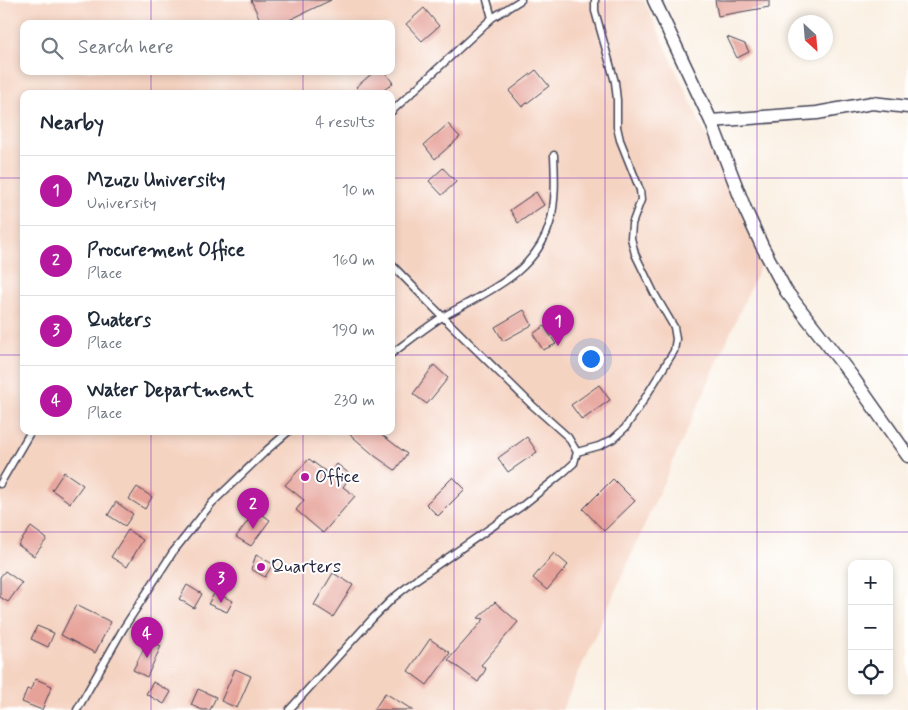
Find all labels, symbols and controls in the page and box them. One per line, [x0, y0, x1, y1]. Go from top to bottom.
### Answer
north arrow [788, 15, 833, 60]
search box [20, 20, 395, 75]
icon: search [38, 34, 66, 62]
text: Search here [78, 35, 174, 60]
text: Nearby [40, 109, 104, 137]
text: 4 results [315, 112, 375, 133]
text: Mzuzu University [87, 168, 225, 193]
text: 1 [52, 180, 60, 201]
text: 10 m [342, 180, 375, 201]
text: University [87, 193, 157, 214]
text: Procurement Office [87, 238, 245, 263]
text: 2 [52, 250, 60, 271]
text: 160 m [332, 250, 375, 271]
text: Place [87, 263, 122, 284]
pin: 1 [542, 305, 574, 346]
text: Quaters [87, 308, 151, 333]
text: 3 [52, 320, 60, 341]
text: 190 m [332, 320, 375, 341]
text: Place [87, 333, 122, 354]
your location [578, 346, 604, 372]
text: Water Department [87, 378, 254, 403]
text: 4 [51, 390, 61, 411]
text: 230 m [334, 390, 375, 411]
text: Place [87, 403, 122, 424]
place label: Office [315, 465, 360, 489]
marker: Office [299, 471, 311, 483]
pin: 2 [237, 488, 269, 529]
place label: Quarters [271, 555, 341, 579]
map controls [848, 560, 893, 695]
button: + [848, 560, 893, 605]
marker: Quarters [255, 561, 267, 573]
pin: 3 [205, 562, 237, 603]
button: − [848, 605, 893, 650]
pin: 4 [131, 617, 163, 658]
button: locate [848, 650, 893, 695]

